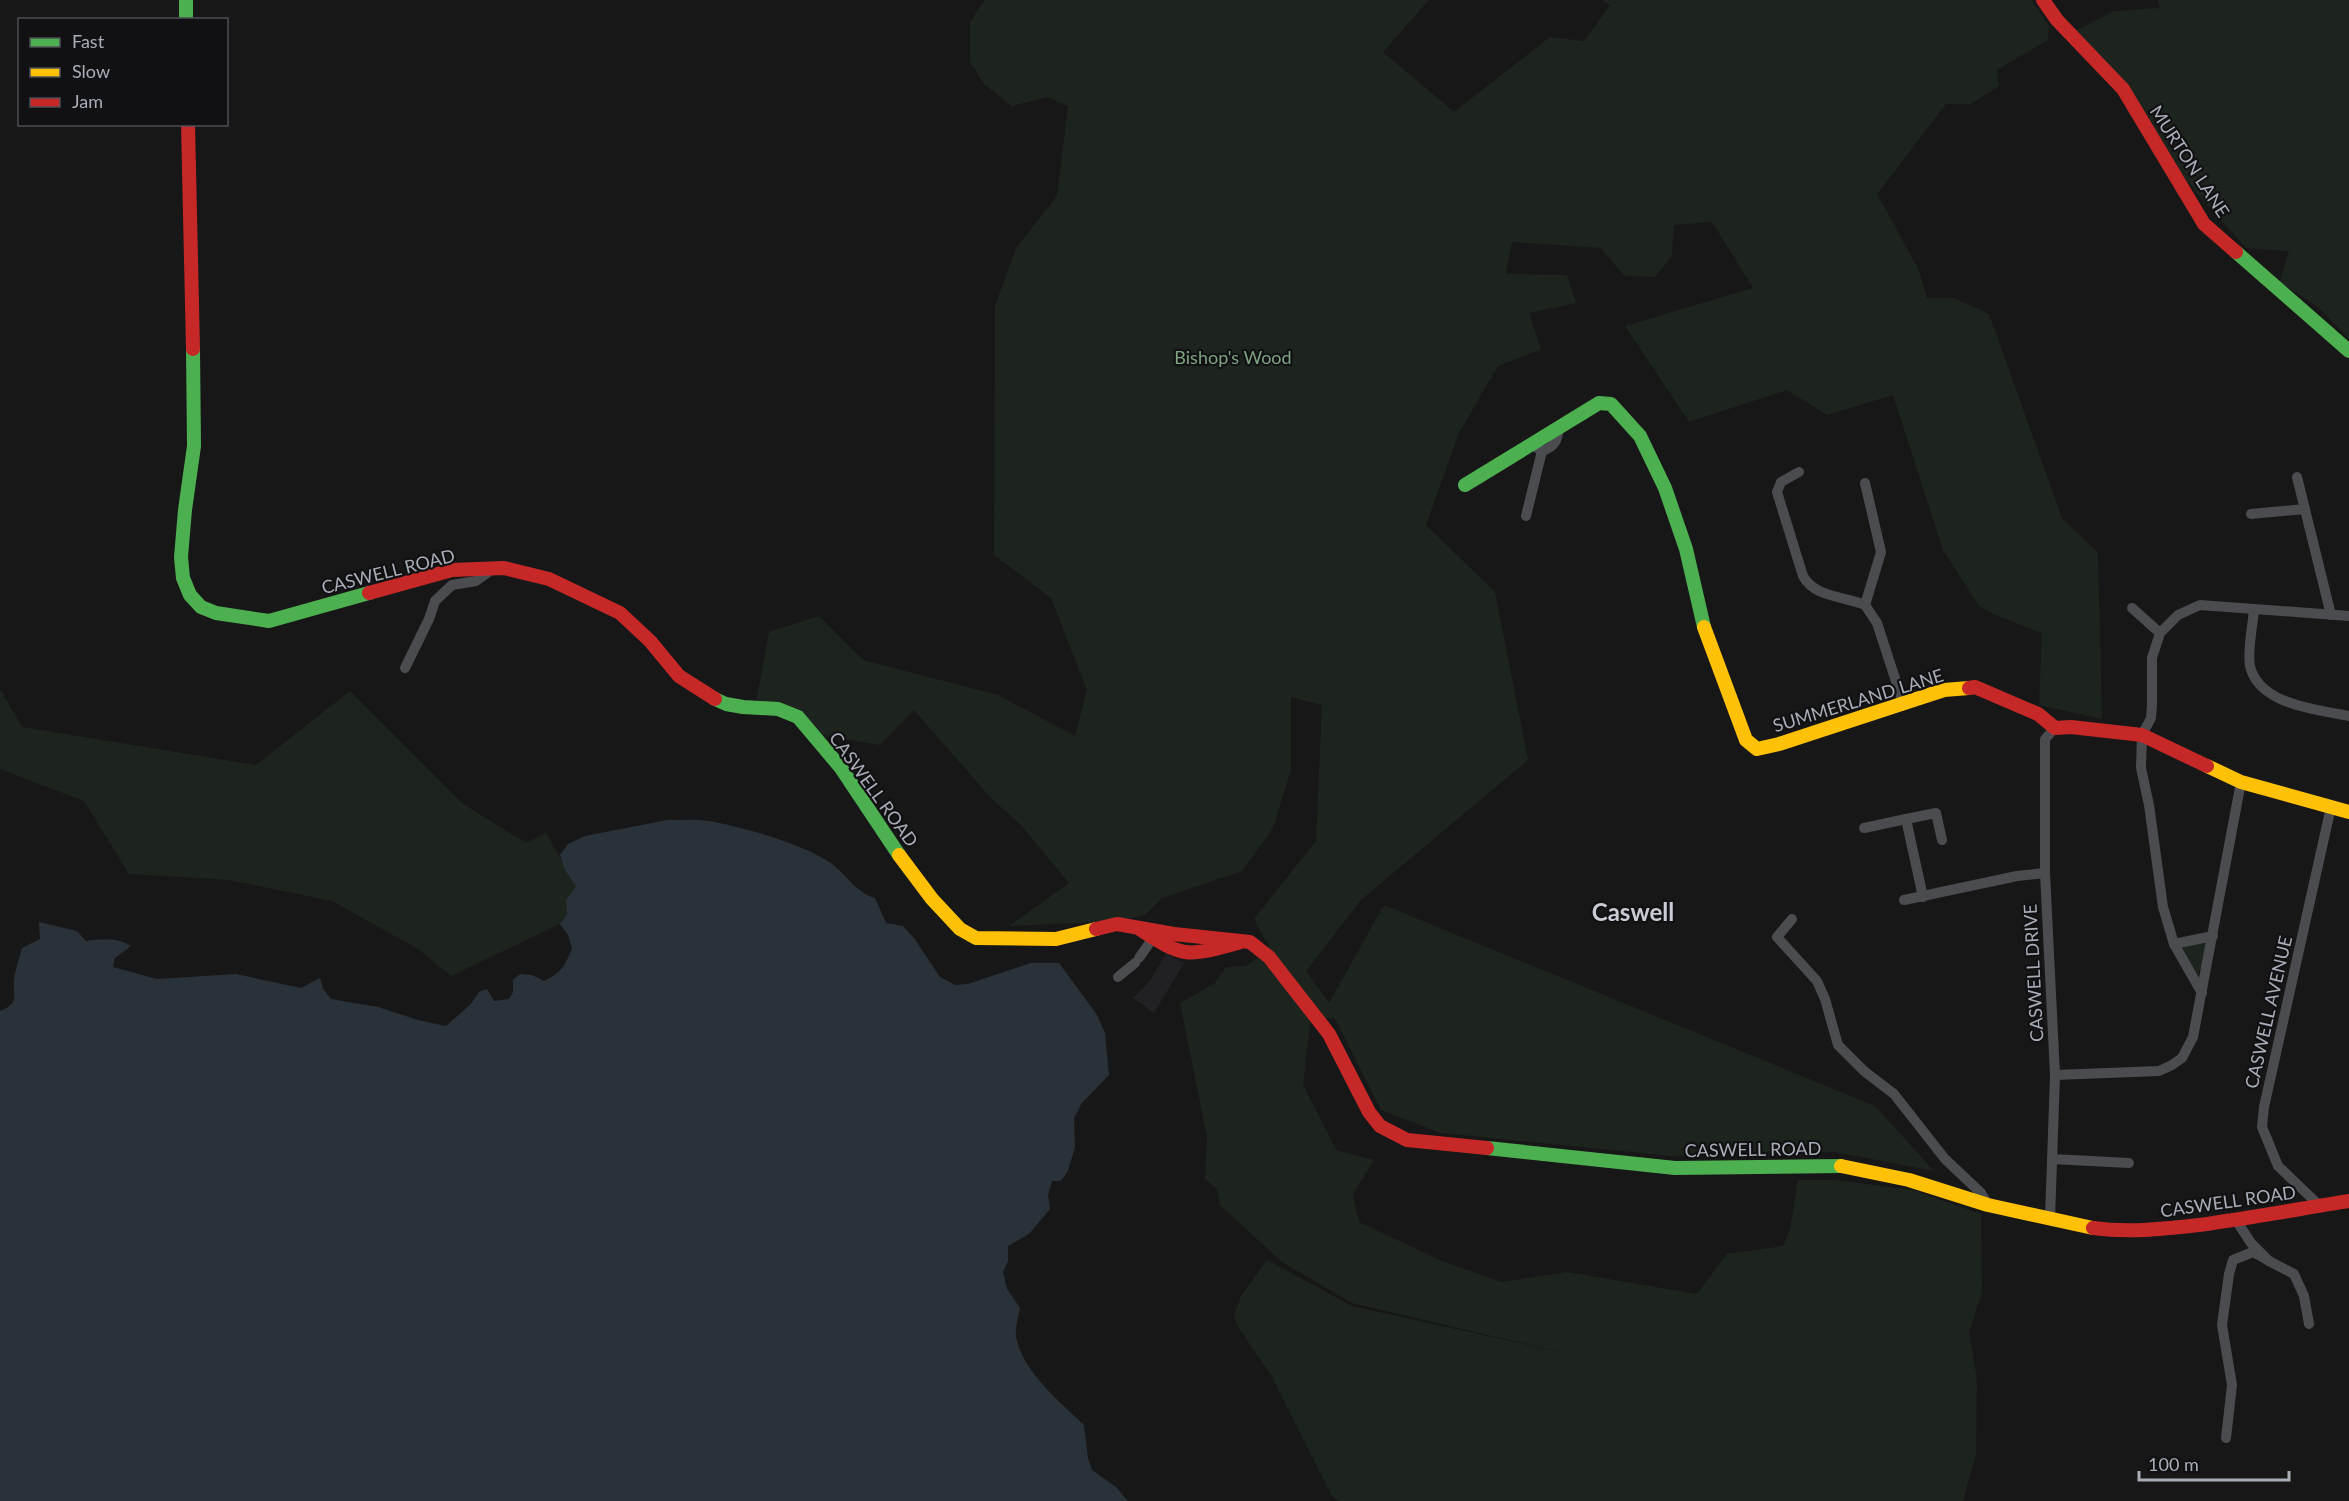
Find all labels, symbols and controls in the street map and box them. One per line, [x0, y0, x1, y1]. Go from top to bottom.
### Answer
legend [18, 18, 228, 126]
text: Fast [72, 30, 105, 52]
text: Slow [72, 60, 110, 82]
text: Jam [72, 90, 103, 112]
street label: MURTON LANE [2146, 101, 2234, 221]
park label: Bishop's Wood [1174, 346, 1292, 368]
street label: CASWELL ROAD [319, 544, 457, 598]
street label: SUMMERLAND LANE [1770, 664, 1946, 736]
street label: CASWELL ROAD [825, 727, 923, 851]
district label: Caswell [1592, 897, 1674, 926]
street label: CASWELL DRIVE [2018, 903, 2048, 1043]
street label: CASWELL AVENUE [2240, 933, 2296, 1091]
street label: CASWELL ROAD [1685, 1137, 1821, 1161]
street label: CASWELL ROAD [2159, 1181, 2297, 1221]
scale bar [2139, 1444, 2289, 1482]
text: 100 m [2148, 1453, 2199, 1475]

